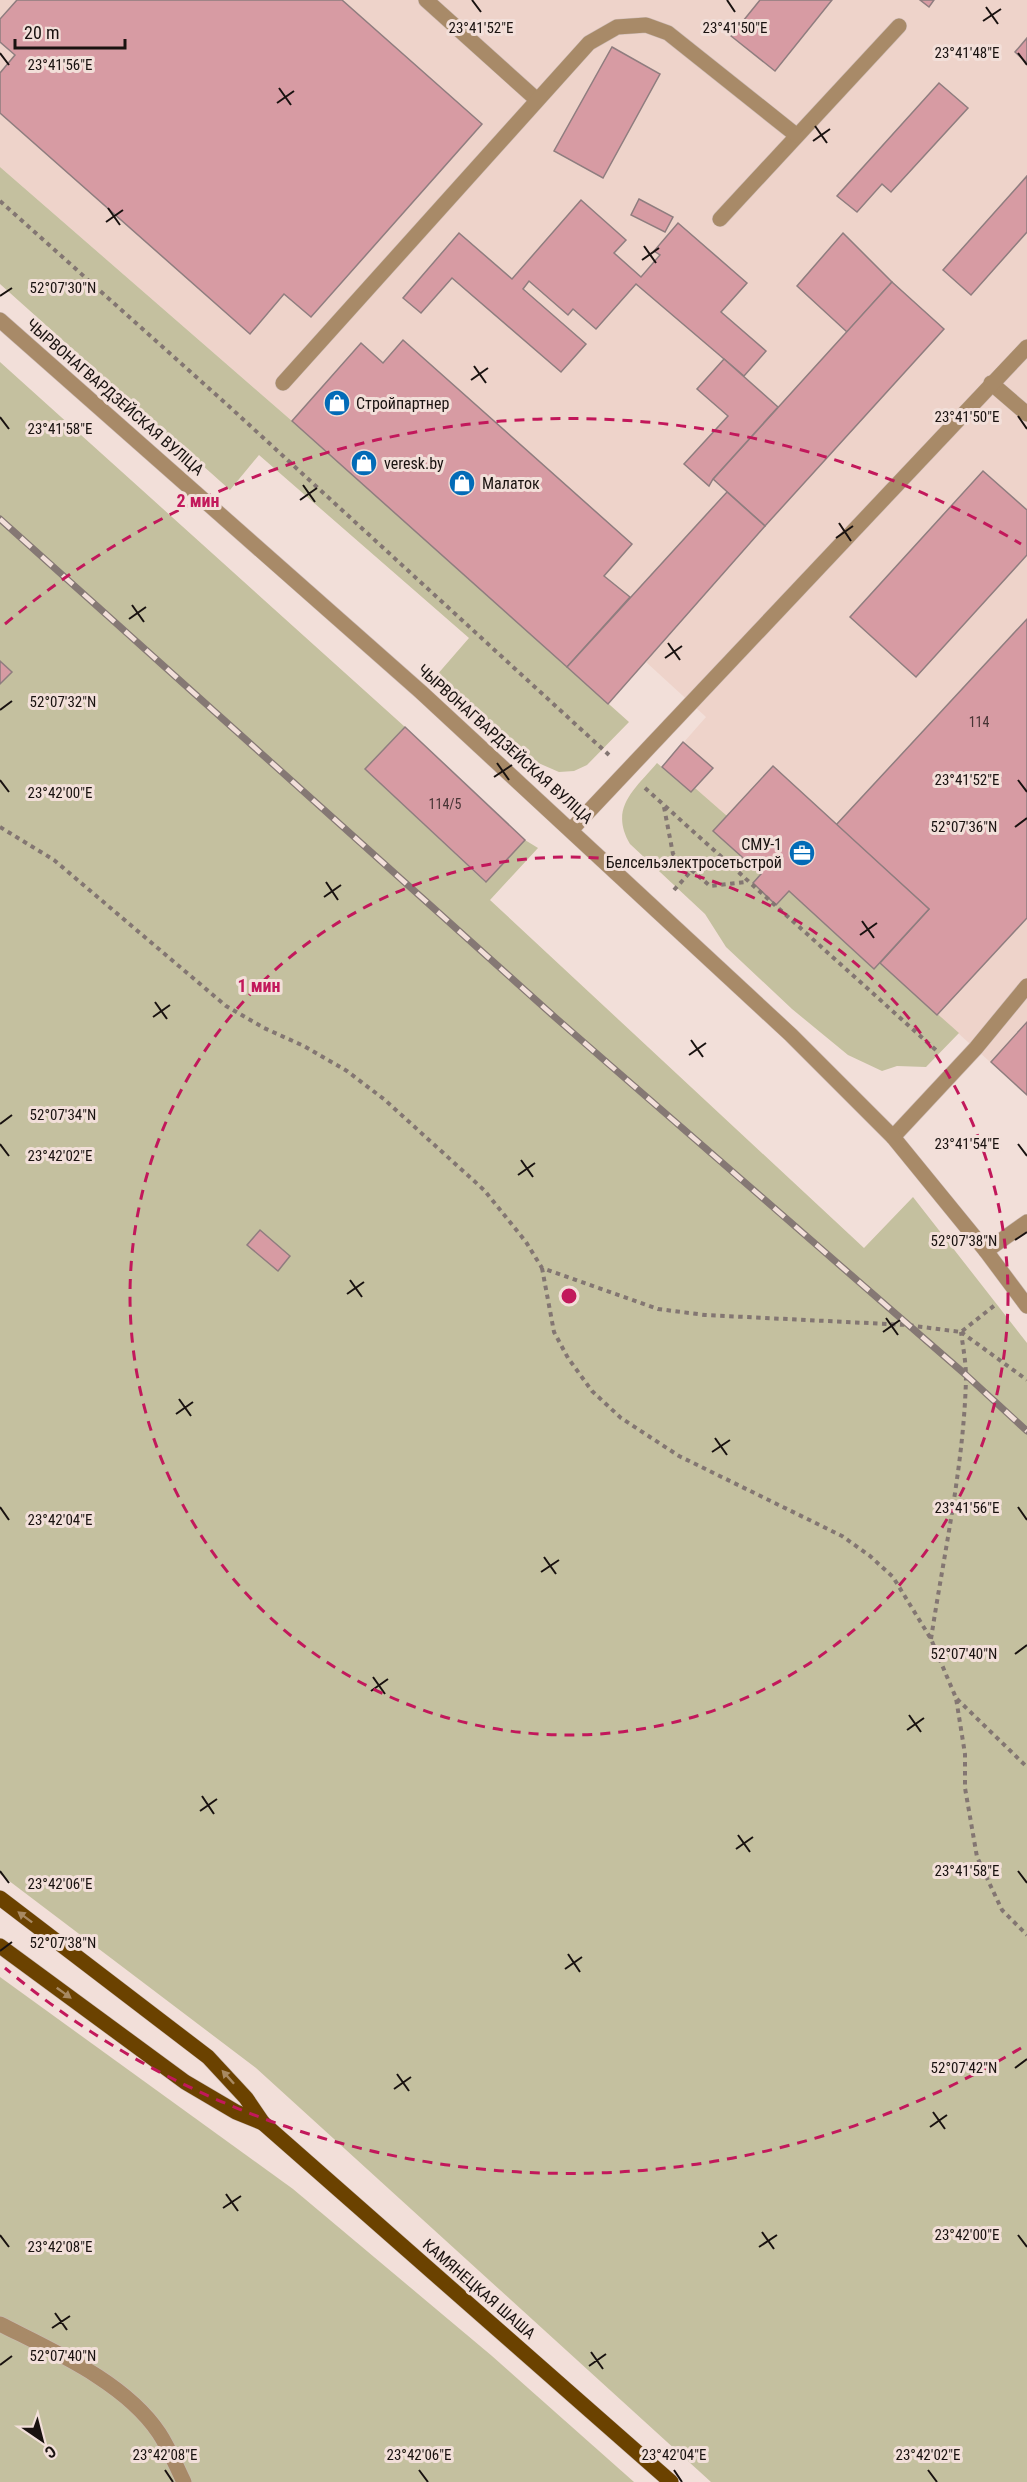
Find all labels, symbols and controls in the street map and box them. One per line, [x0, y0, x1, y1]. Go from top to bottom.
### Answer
scale bar [15, 12, 124, 50]
text: 23°41'52"E [449, 19, 513, 37]
text: 23°41'50"E [703, 19, 767, 37]
text: 20 m [24, 22, 59, 43]
text: 23°41'48"E [935, 44, 999, 62]
text: 23°41'56"E [28, 56, 92, 74]
text: 52°07'30"N [30, 279, 96, 297]
street label: ЧЫРВОНАГВАРДЗЕЙСКАЯ ВУЛІЦА [22, 315, 208, 479]
shop icon: Стройпартнер [322, 388, 352, 418]
place label: Стройпартнер [356, 394, 449, 413]
text: 23°41'50"E [935, 408, 999, 426]
text: 23°41'58"E [28, 420, 92, 438]
shop icon: veresk.by [349, 448, 379, 478]
place label: veresk.by [384, 454, 444, 473]
shop icon: Малаток [447, 468, 477, 498]
place label: Малаток [482, 474, 540, 493]
text: 2 мин [176, 490, 220, 511]
street label: ЧЫРВОНАГВАРДЗЕЙСКАЯ ВУЛІЦА [413, 660, 597, 828]
text: 52°07'32"N [30, 693, 96, 711]
house number: 114 [969, 714, 989, 730]
text: 23°41'52"E [935, 771, 999, 789]
text: 23°42'00"E [28, 784, 92, 802]
house number: 114/5 [429, 796, 462, 812]
text: 52°07'36"N [931, 818, 997, 836]
place label: СМУ-1 Белсельэлектросетьстрой [606, 835, 782, 872]
office icon: СМУ-1 Белсельэлектросетьстрой [787, 838, 817, 868]
text: 1 мин [237, 975, 281, 996]
text: 52°07'34"N [30, 1106, 96, 1124]
text: 23°41'54"E [935, 1135, 999, 1153]
text: 23°42'02"E [28, 1147, 92, 1165]
text: 52°07'38"N [931, 1232, 997, 1250]
centre of rings [559, 1286, 579, 1306]
text: 23°41'56"E [935, 1499, 999, 1517]
text: 23°42'04"E [28, 1511, 92, 1529]
text: 52°07'40"N [931, 1645, 997, 1663]
text: 23°41'58"E [935, 1862, 999, 1880]
text: 23°42'06"E [28, 1875, 92, 1893]
one-way arrow [18, 1911, 34, 1923]
text: 52°07'38"N [30, 1934, 96, 1952]
one-way arrow [56, 1987, 72, 1999]
text: 52°07'42"N [931, 2059, 997, 2077]
one-way arrow [222, 2070, 235, 2085]
text: 23°42'00"E [935, 2226, 999, 2244]
street label: КАМЯНЕЦКАЯ ШАША [419, 2235, 539, 2343]
text: 23°42'08"E [28, 2238, 92, 2256]
text: 52°07'40"N [30, 2347, 96, 2365]
north arrow [12, 2410, 72, 2470]
text: С [41, 2441, 60, 2462]
text: 23°42'08"E [133, 2446, 197, 2464]
text: 23°42'06"E [387, 2446, 451, 2464]
text: 23°42'04"E [642, 2446, 706, 2464]
text: 23°42'02"E [896, 2446, 960, 2464]

